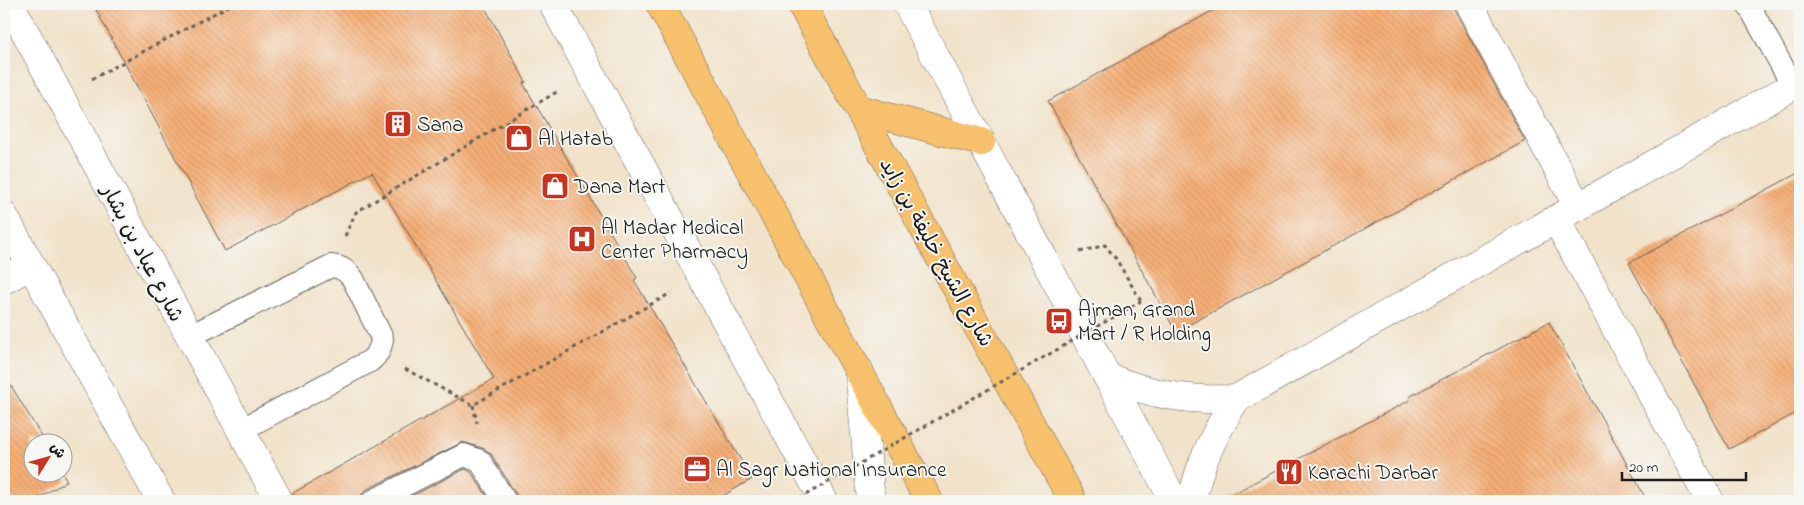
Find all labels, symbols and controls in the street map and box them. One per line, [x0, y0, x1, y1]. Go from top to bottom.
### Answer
building icon: Sana [383, 109, 413, 139]
place label: Sana [417, 111, 464, 141]
shop icon: Al Hatab [504, 123, 534, 153]
place label: Al Hatab [538, 125, 613, 155]
street label: شارع الشيخ خليفة بن زايد [871, 153, 1000, 353]
shop icon: Dana Mart [540, 171, 570, 201]
place label: Dana Mart [573, 173, 665, 203]
street label: شارع عباد بن بشار [91, 178, 190, 328]
place label: Al Madar Medical Center Pharmacy [601, 214, 748, 270]
hospital icon: Al Madar Medical Center Pharmacy [567, 224, 597, 254]
place label: Ajman, Grand Mart / R Holding [1078, 296, 1211, 352]
bus stop icon: Ajman, Grand Mart / R Holding [1044, 306, 1074, 336]
north arrow [22, 432, 72, 482]
text: ش [44, 439, 70, 464]
scale bar [1622, 450, 1745, 482]
office icon: Al Sagr National Insurance [682, 454, 712, 484]
place label: Al Sagr National Insurance [716, 456, 947, 488]
restaurant icon: Karachi Darbar [1274, 457, 1304, 487]
text: 20 m [1629, 457, 1659, 479]
place label: Karachi Darbar [1308, 459, 1438, 489]

